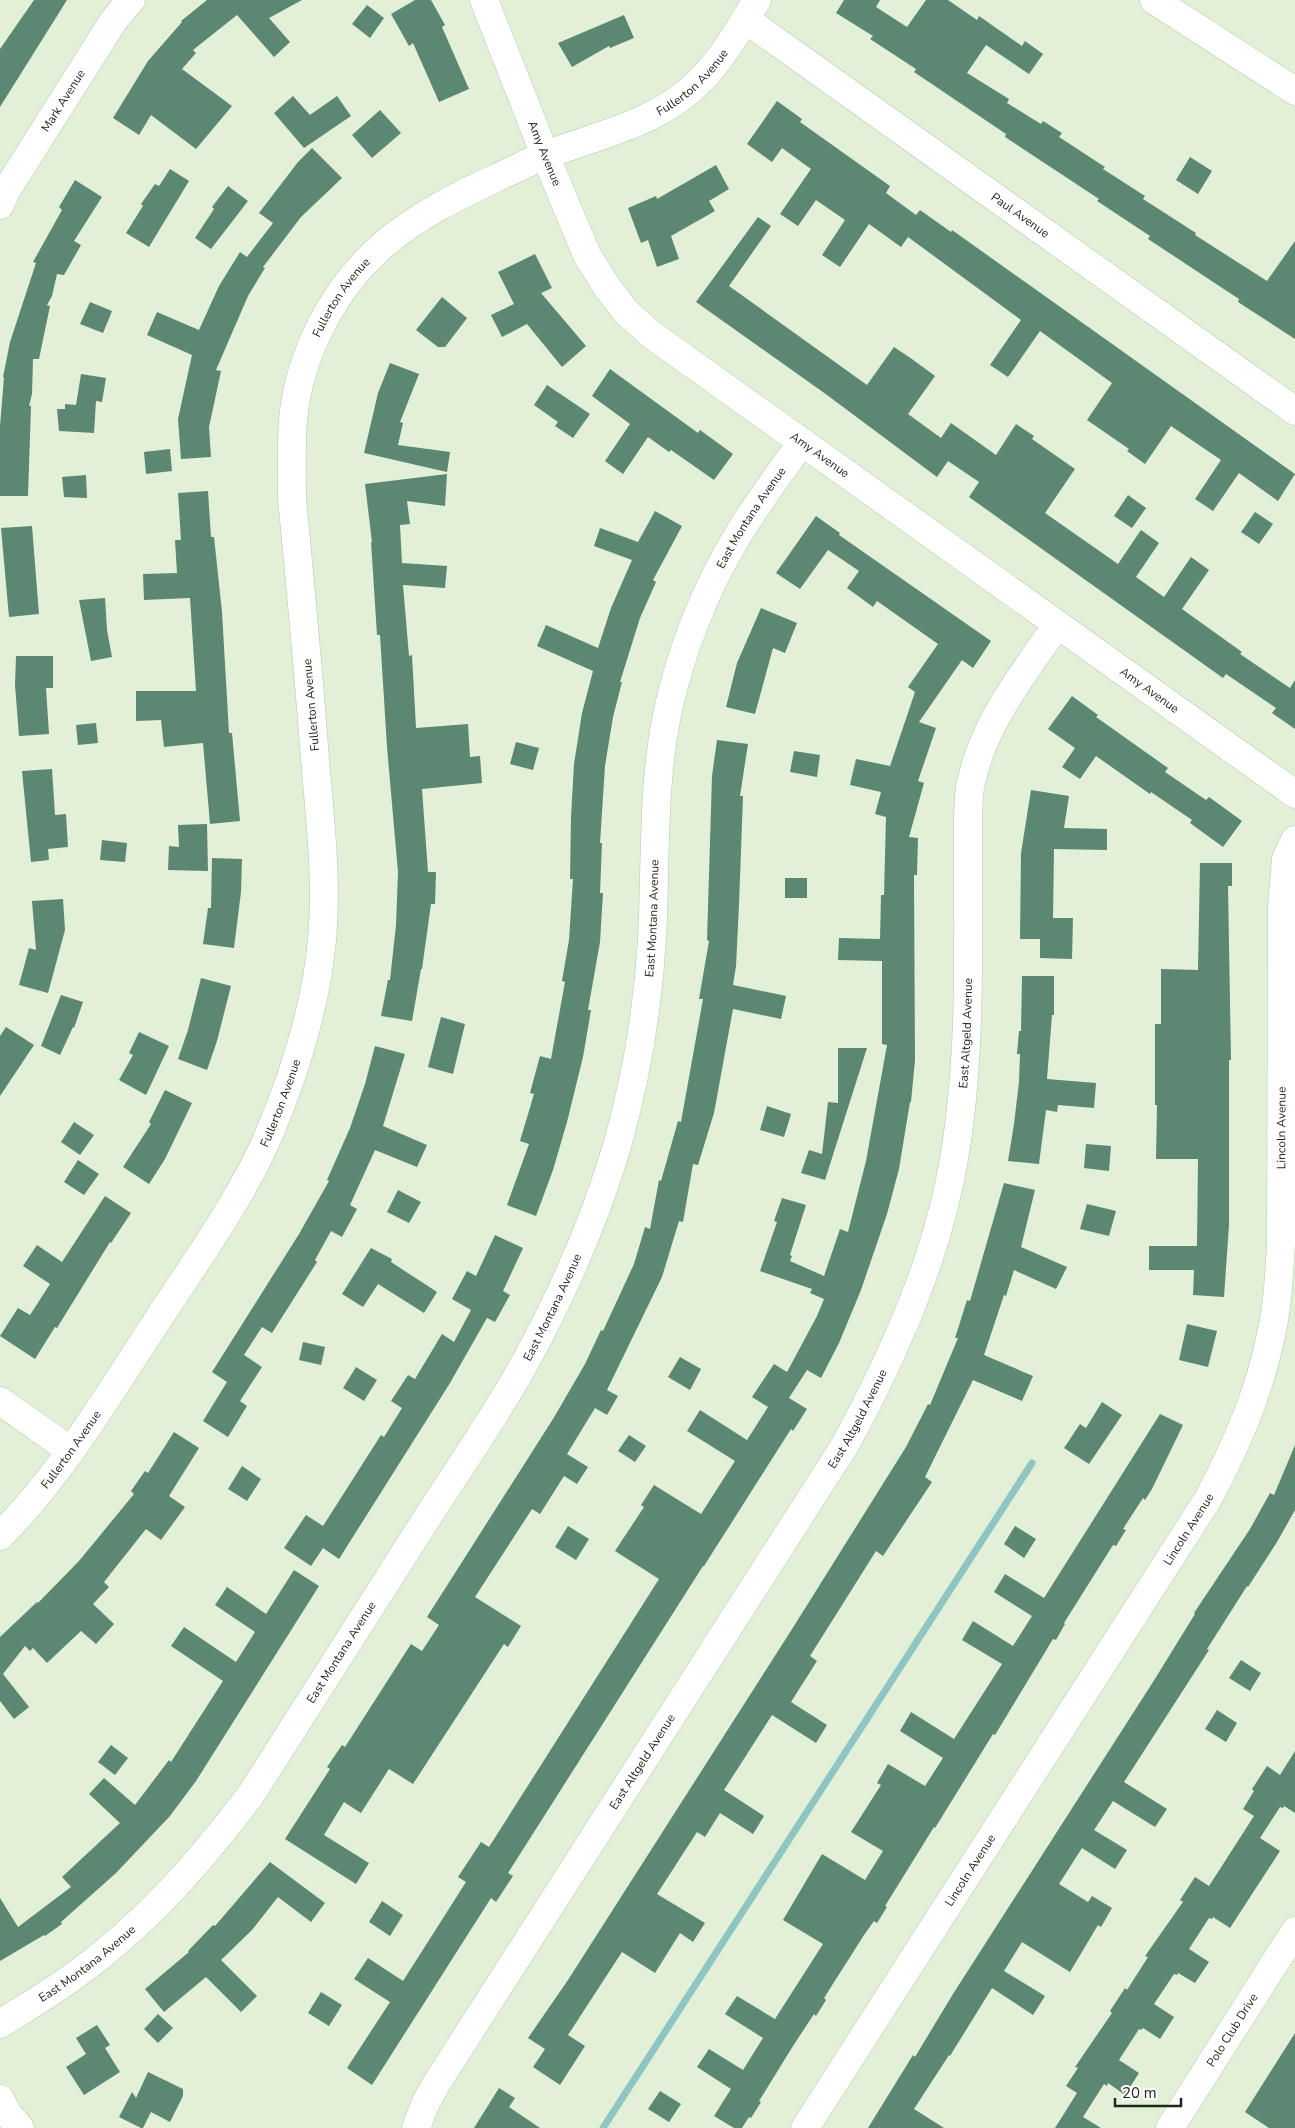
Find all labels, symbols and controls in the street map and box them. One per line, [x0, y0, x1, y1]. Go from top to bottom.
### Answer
street label: Fullerton Avenue [653, 46, 732, 119]
street label: Mark Avenue [37, 66, 89, 135]
street label: Amy Avenue [524, 118, 565, 189]
street label: Paul Avenue [988, 189, 1053, 241]
street label: Fullerton Avenue [309, 254, 374, 340]
street label: Amy Avenue [787, 428, 853, 481]
street label: East Montana Avenue [713, 464, 789, 571]
street label: Fullerton Avenue [299, 658, 323, 752]
street label: Amy Avenue [1117, 663, 1182, 717]
street label: East Montana Avenue [641, 859, 662, 978]
street label: East Altgeld Avenue [955, 978, 976, 1089]
street label: Fullerton Avenue [256, 1057, 304, 1150]
street label: Lincoln Avenue [1273, 1087, 1289, 1169]
street label: East Montana Avenue [519, 1251, 585, 1364]
street label: East Altgeld Avenue [824, 1367, 891, 1472]
street label: Fullerton Avenue [37, 1407, 105, 1492]
street label: Lincoln Avenue [1160, 1491, 1218, 1568]
street label: East Montana Avenue [303, 1598, 380, 1706]
street label: East Altgeld Avenue [606, 1711, 679, 1813]
street label: Lincoln Avenue [941, 1831, 999, 1909]
street label: East Montana Avenue [36, 1922, 139, 2006]
street label: Polo Club Drive [1203, 1990, 1261, 2070]
scale bar [1115, 2076, 1181, 2108]
text: 20 m [1122, 2083, 1157, 2103]

